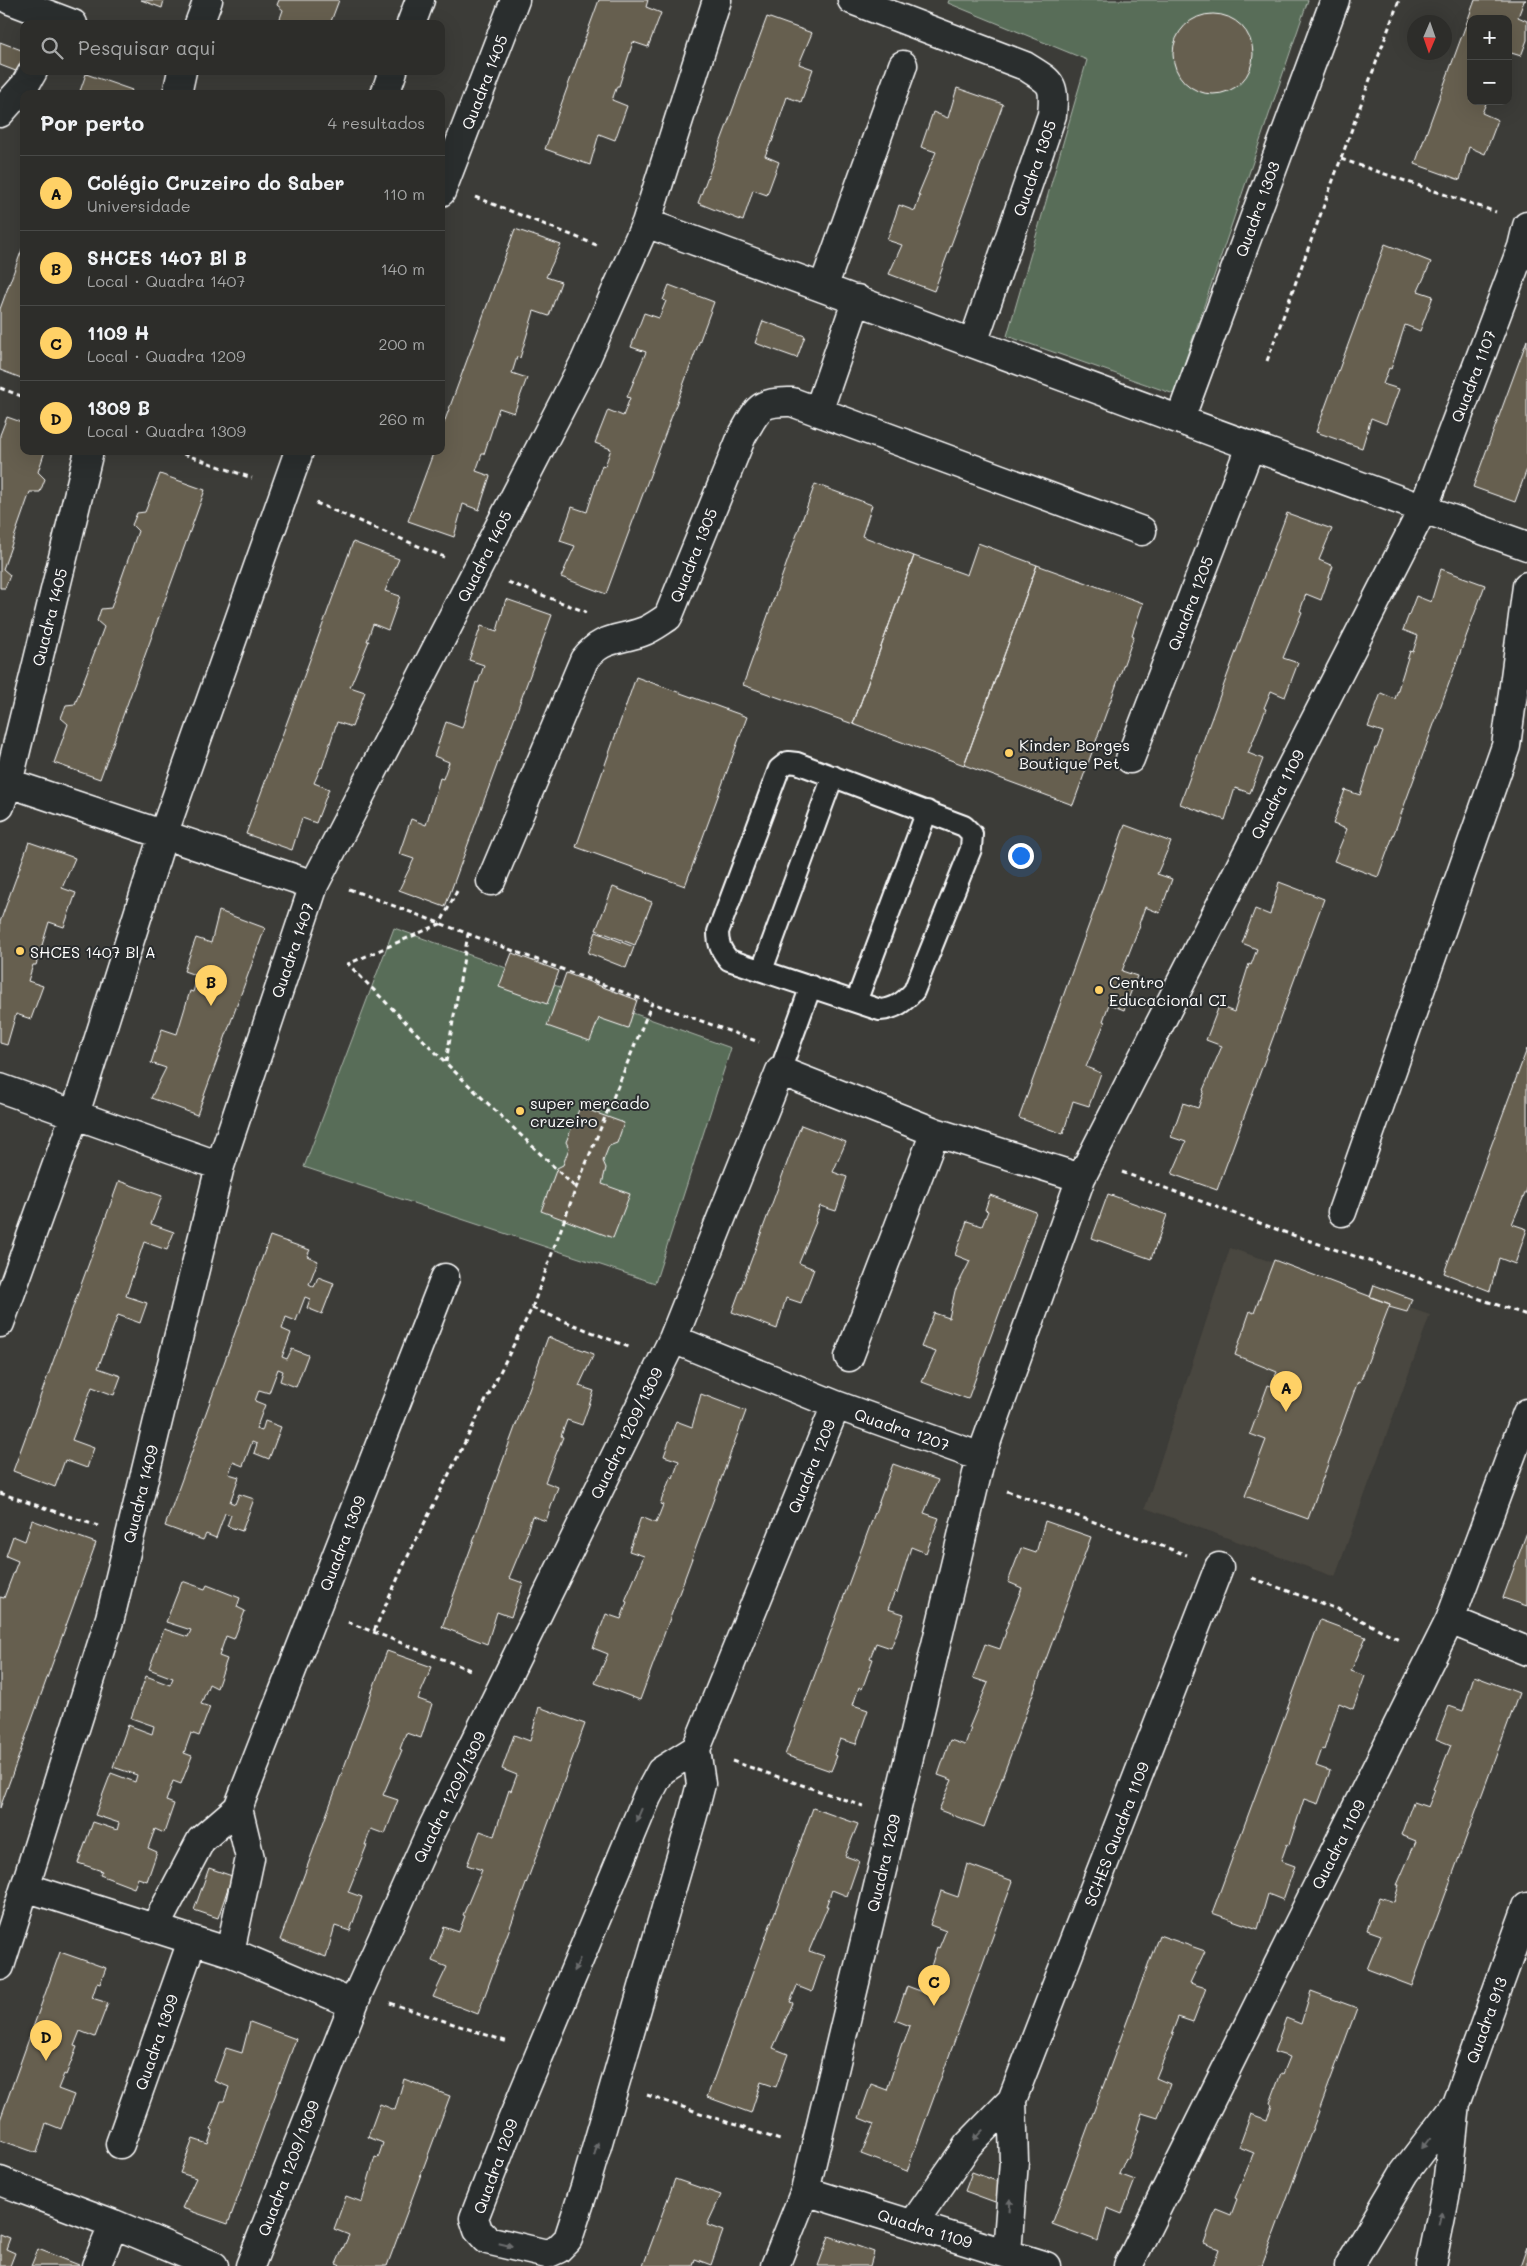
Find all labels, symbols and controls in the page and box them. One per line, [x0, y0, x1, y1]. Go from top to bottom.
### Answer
north arrow [1407, 15, 1452, 60]
map controls [1467, 15, 1512, 105]
button: + [1467, 15, 1512, 60]
search box [20, 20, 445, 75]
street label: Quadra 1405 [456, 31, 512, 133]
icon: search [38, 34, 66, 62]
text: Pesquisar aqui [78, 35, 216, 60]
button: − [1467, 60, 1512, 105]
text: Por perto [40, 109, 144, 136]
text: 4 resultados [328, 112, 425, 133]
street label: Quadra 1305 [1008, 117, 1060, 219]
street label: Quadra 1303 [1230, 158, 1284, 260]
text: Colégio Cruzeiro do Saber [87, 170, 345, 195]
text: A [50, 183, 62, 204]
text: 110 m [383, 183, 425, 204]
text: Universidade [87, 195, 191, 216]
text: SHCES 1407 Bl B [87, 245, 247, 270]
text: B [51, 258, 61, 279]
text: 140 m [381, 258, 425, 279]
text: Local · Quadra 1407 [87, 270, 245, 291]
text: 1109 H [87, 320, 150, 345]
street label: Quadra 1107 [1446, 327, 1500, 425]
text: C [50, 333, 62, 354]
text: 200 m [378, 333, 425, 354]
text: Local · Quadra 1209 [87, 345, 245, 366]
text: 1309 B [87, 395, 150, 420]
text: D [50, 408, 62, 429]
text: 260 m [379, 408, 425, 429]
text: Local · Quadra 1309 [87, 420, 246, 441]
street label: Quadra 1305 [664, 505, 722, 605]
street label: Quadra 1405 [452, 507, 516, 605]
street label: Quadra 1205 [1162, 553, 1218, 653]
street label: Quadra 1405 [27, 566, 71, 668]
place label: Kinder Borges Boutique Pet [1019, 734, 1130, 773]
street label: Quadra 1109 [1245, 746, 1309, 842]
marker: Kinder Borges Boutique Pet [1003, 747, 1015, 759]
your location [1008, 843, 1034, 869]
street label: Quadra 1407 [266, 899, 318, 1001]
place label: SHCES 1407 Bl A [30, 941, 156, 962]
marker: SHCES 1407 Bl A [14, 945, 26, 957]
pin: B [195, 965, 227, 1006]
place label: Centro Educacional CI [1109, 971, 1227, 1010]
marker: Centro Educacional CI [1093, 984, 1105, 996]
place label: super mercado cruzeiro [530, 1092, 649, 1131]
marker: super mercado cruzeiro [514, 1105, 526, 1117]
street label: Quadra 1209/1309 [585, 1364, 667, 1502]
pin: A [1270, 1371, 1302, 1412]
street label: Quadra 1207 [852, 1403, 952, 1455]
street label: Quadra 1209 [783, 1416, 839, 1516]
street label: Quadra 1409 [118, 1443, 162, 1545]
street label: Quadra 1309 [314, 1492, 370, 1594]
street label: Quadra 1209/1309 [408, 1728, 490, 1866]
street label: SCHES Quadra 1109 [1079, 1759, 1153, 1909]
street label: Quadra 1109 [1306, 1796, 1370, 1892]
one-way arrow [635, 1808, 643, 1822]
street label: Quadra 1209 [862, 1812, 904, 1914]
one-way arrow [572, 1958, 580, 1972]
pin: C [918, 1965, 950, 2006]
street label: Quadra 913 [1461, 1974, 1511, 2066]
street label: Quadra 1309 [130, 1991, 182, 2093]
pin: D [30, 2020, 62, 2061]
street label: Quadra 1209/1309 [252, 2097, 324, 2239]
street label: Quadra 1209 [468, 2115, 522, 2217]
one-way arrow [972, 2129, 984, 2141]
one-way arrow [1421, 2136, 1431, 2150]
one-way arrow [593, 2141, 601, 2156]
one-way arrow [1007, 2197, 1015, 2213]
street label: Quadra 1109 [875, 2204, 975, 2252]
one-way arrow [1437, 2210, 1445, 2226]
one-way arrow [499, 2241, 514, 2249]

